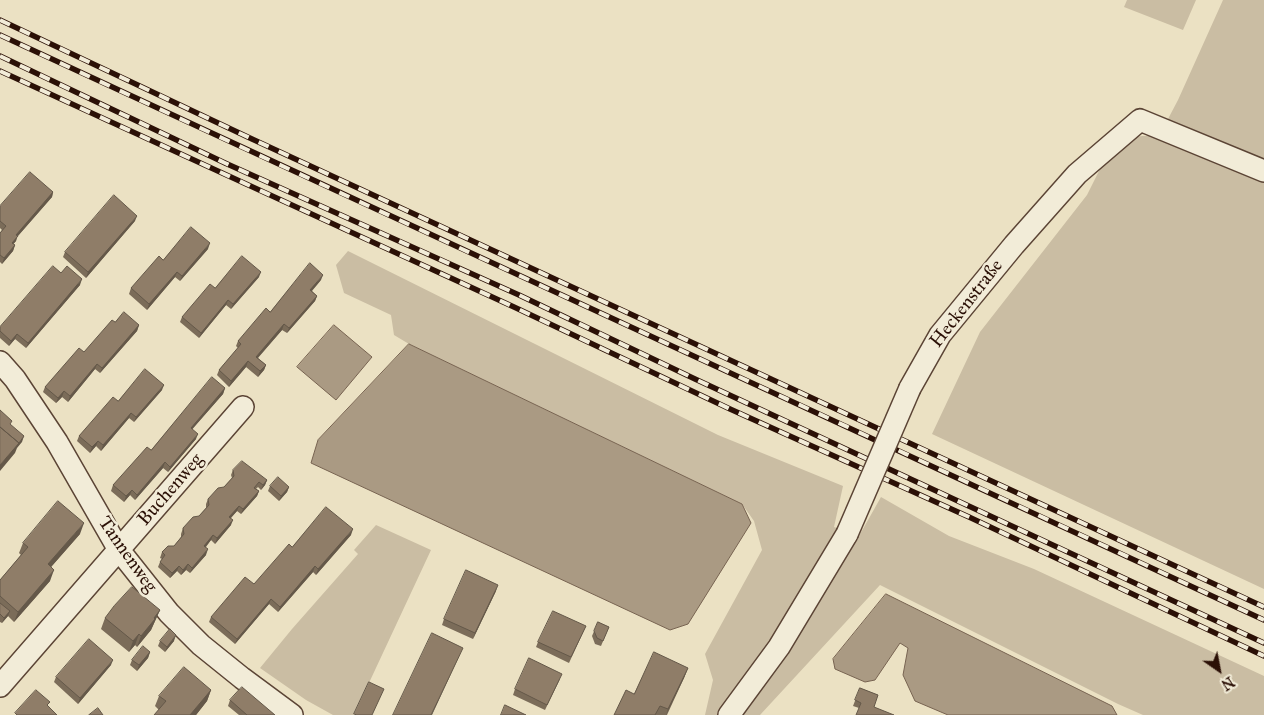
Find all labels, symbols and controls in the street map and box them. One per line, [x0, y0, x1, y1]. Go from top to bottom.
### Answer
street label: Heckenstraße [926, 255, 1008, 353]
street label: Buchenweg [133, 449, 209, 531]
street label: Tannenweg [93, 513, 161, 597]
north arrow [1194, 645, 1244, 695]
text: N [1218, 673, 1237, 693]

